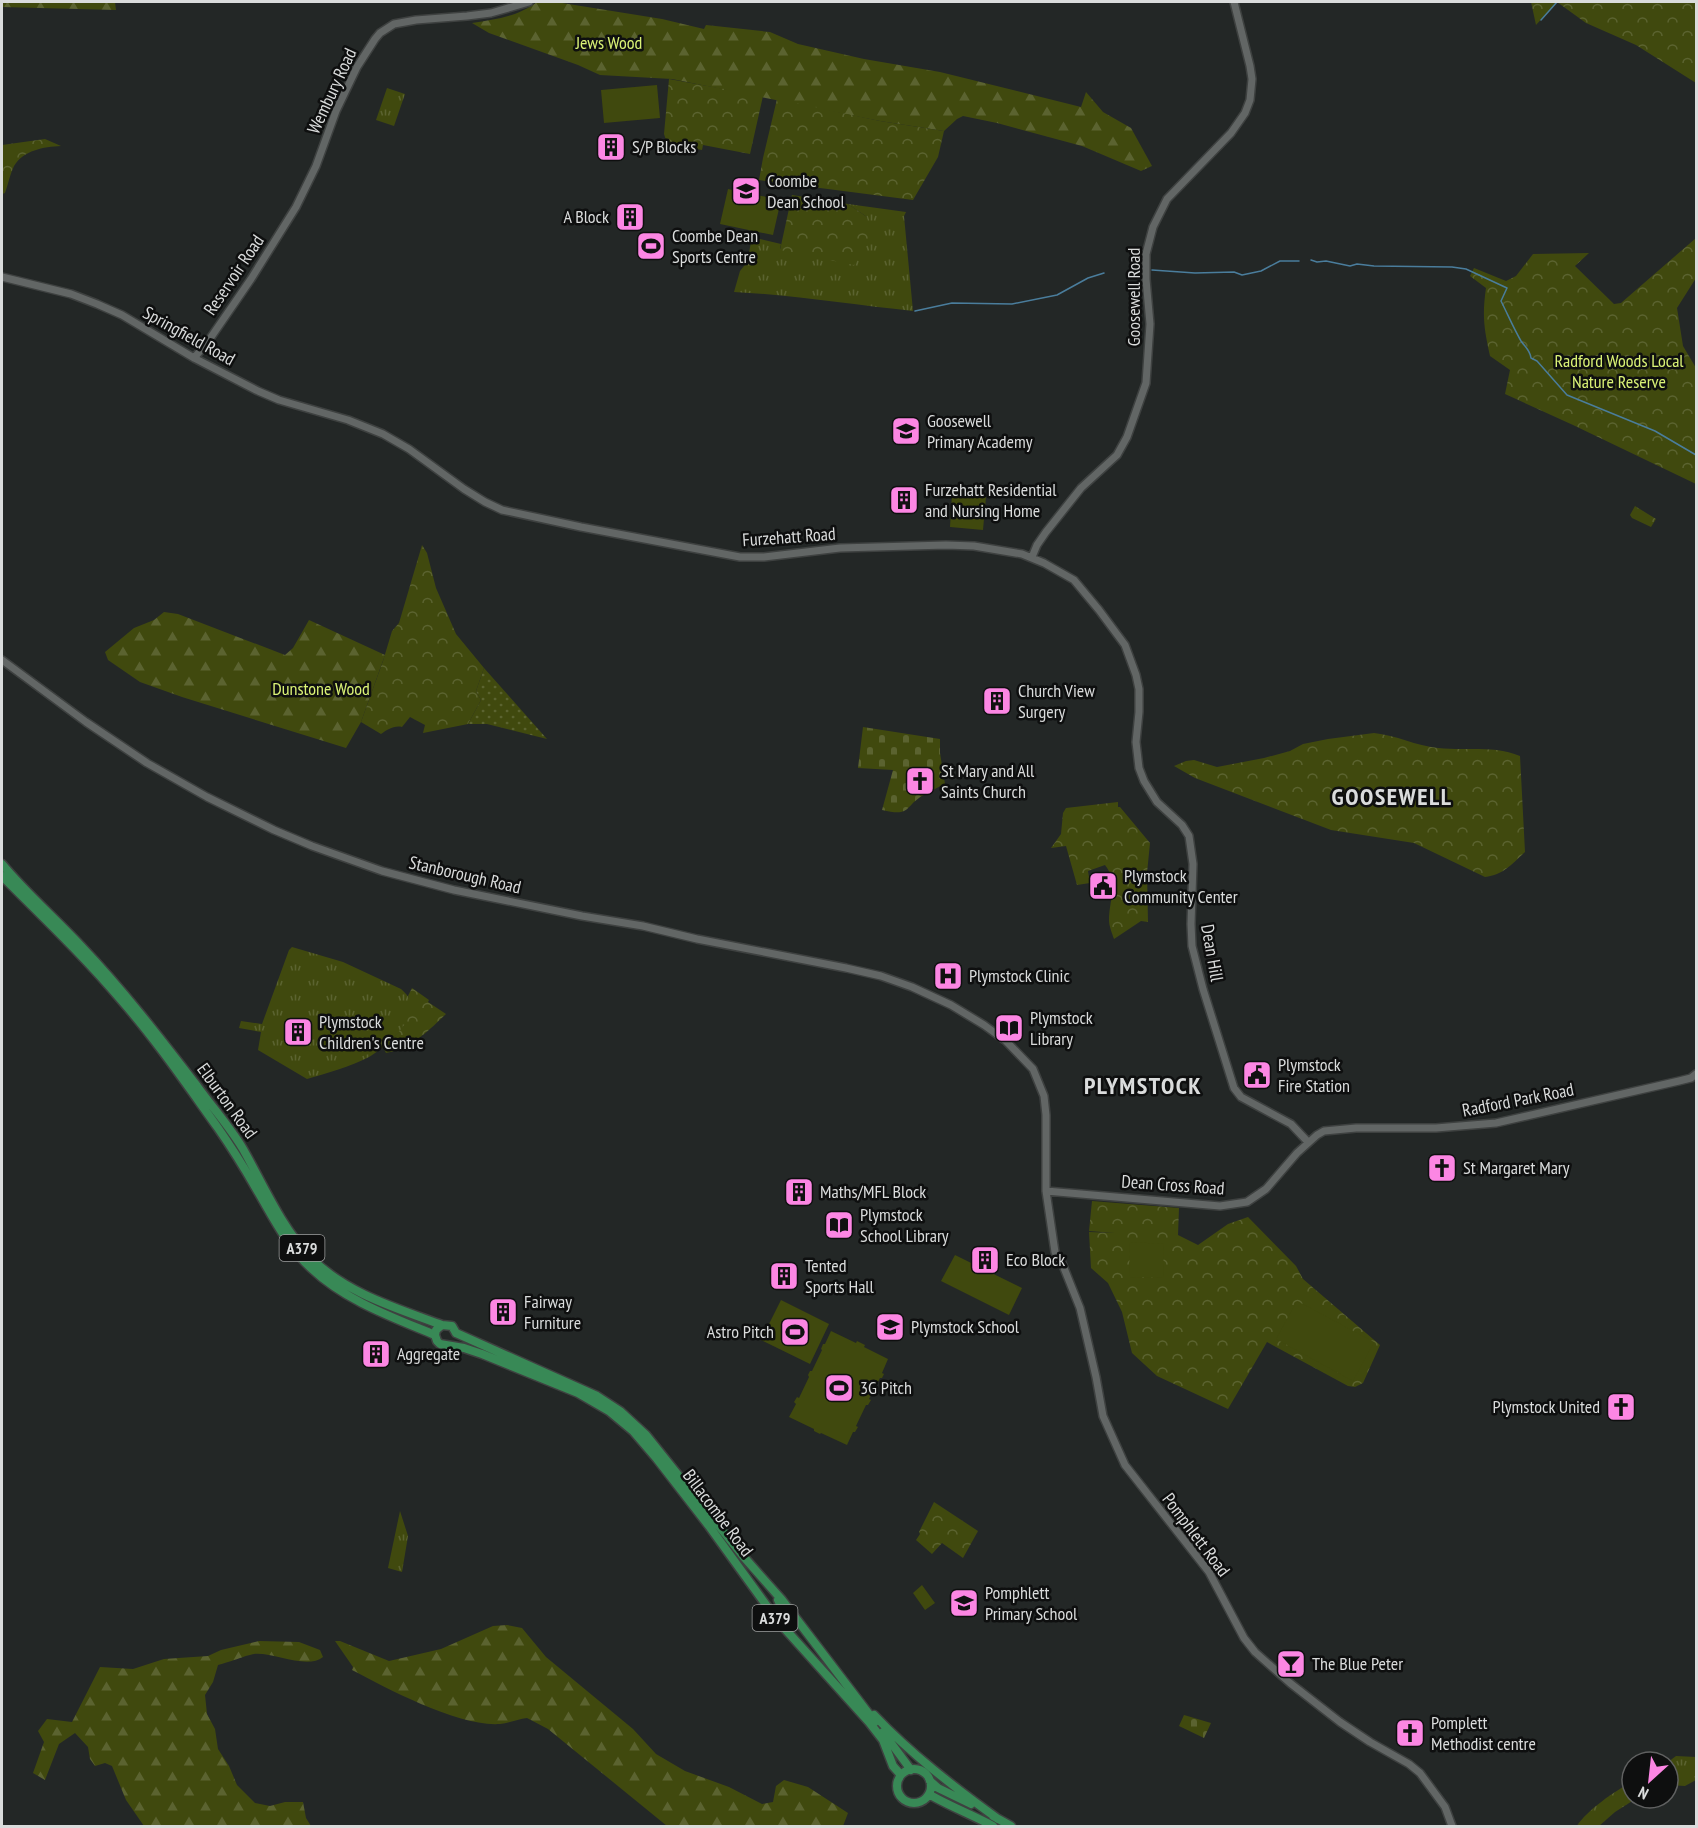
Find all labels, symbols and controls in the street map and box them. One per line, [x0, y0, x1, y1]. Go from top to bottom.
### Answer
park label: Jews Wood [575, 31, 642, 54]
street label: Wembury Road [302, 44, 361, 137]
building icon: S/P Blocks [595, 131, 627, 163]
place label: S/P Blocks [632, 135, 696, 158]
place label: Coombe Dean School [767, 169, 845, 213]
school or university icon: Coombe Dean School [730, 175, 762, 207]
building icon: A Block [614, 201, 646, 233]
place label: A Block [563, 205, 609, 228]
place label: Coombe Dean Sports Centre [672, 224, 758, 268]
street label: Reservoir Road [198, 230, 269, 319]
sports icon: Coombe Dean Sports Centre [635, 230, 667, 262]
street label: Goosewell Road [1122, 248, 1145, 346]
street label: Springfield Road [139, 301, 239, 370]
park label: Radford Woods Local Nature Reserve [1554, 349, 1684, 393]
place label: Goosewell Primary Academy [927, 409, 1033, 453]
school or university icon: Goosewell Primary Academy [890, 415, 922, 447]
place label: Furzehatt Residential and Nursing Home [925, 478, 1057, 522]
building icon: Furzehatt Residential and Nursing Home [888, 484, 920, 516]
street label: Furzehatt Road [742, 522, 836, 551]
park label: Dunstone Wood [272, 677, 370, 700]
place label: Church View Surgery [1018, 679, 1095, 723]
building icon: Church View Surgery [981, 685, 1013, 717]
place label: St Mary and All Saints Church [941, 759, 1035, 803]
church icon: St Mary and All Saints Church [904, 765, 936, 797]
district label: GOOSEWELL [1332, 781, 1452, 812]
street label: Stanborough Road [407, 850, 523, 899]
place label: Plymstock Community Center [1124, 864, 1238, 908]
public building icon: Plymstock Community Center [1087, 870, 1119, 902]
street label: Dean Hill [1196, 922, 1229, 984]
hospital icon: Plymstock Clinic [932, 960, 964, 992]
place label: Plymstock Clinic [969, 964, 1070, 987]
place label: Plymstock Library [1030, 1006, 1093, 1050]
place label: Plymstock Children's Centre [319, 1010, 424, 1054]
library icon: Plymstock Library [993, 1012, 1025, 1044]
building icon: Plymstock Children's Centre [282, 1016, 314, 1048]
place label: Plymstock Fire Station [1278, 1053, 1350, 1097]
street label: Elburton Road [192, 1058, 263, 1143]
public building icon: Plymstock Fire Station [1241, 1059, 1273, 1091]
district label: PLYMSTOCK [1084, 1070, 1202, 1101]
street label: Radford Park Road [1460, 1077, 1576, 1122]
church icon: St Margaret Mary [1426, 1152, 1458, 1184]
place label: St Margaret Mary [1463, 1156, 1570, 1179]
street label: Dean Cross Road [1121, 1169, 1225, 1200]
building icon: Maths/MFL Block [783, 1176, 815, 1208]
place label: Maths/MFL Block [820, 1180, 926, 1203]
place label: Plymstock School Library [860, 1203, 949, 1247]
library icon: Plymstock School Library [823, 1209, 855, 1241]
road number: A379 [280, 1235, 324, 1261]
building icon: Eco Block [969, 1244, 1001, 1276]
place label: Eco Block [1006, 1248, 1065, 1271]
place label: Tented Sports Hall [805, 1254, 875, 1298]
building icon: Tented Sports Hall [768, 1260, 800, 1292]
place label: Fairway Furniture [524, 1290, 581, 1334]
building icon: Fairway Furniture [487, 1296, 519, 1328]
school or university icon: Plymstock School [874, 1311, 906, 1343]
place label: Plymstock School [911, 1315, 1020, 1338]
sports icon: Astro Pitch [779, 1316, 811, 1348]
place label: Astro Pitch [707, 1320, 774, 1343]
building icon: Aggregate [360, 1338, 392, 1370]
place label: Aggregate [397, 1342, 460, 1365]
sports icon: 3G Pitch [823, 1372, 855, 1404]
place label: 3G Pitch [860, 1376, 912, 1399]
church icon: Plymstock United [1605, 1391, 1637, 1423]
place label: Plymstock United [1493, 1395, 1600, 1418]
street label: Billacombe Road [678, 1465, 759, 1561]
street label: Pomphlett Road [1157, 1488, 1235, 1581]
place label: Pomphlett Primary School [985, 1581, 1078, 1625]
school or university icon: Pomphlett Primary School [948, 1587, 980, 1619]
road number: A379 [752, 1605, 798, 1631]
bar icon: The Blue Peter [1275, 1648, 1307, 1680]
place label: The Blue Peter [1312, 1652, 1403, 1675]
place label: Pomplett Methodist centre [1431, 1711, 1536, 1755]
church icon: Pomplett Methodist centre [1394, 1717, 1426, 1749]
north arrow [1620, 1750, 1680, 1810]
text: N [1635, 1782, 1652, 1804]

